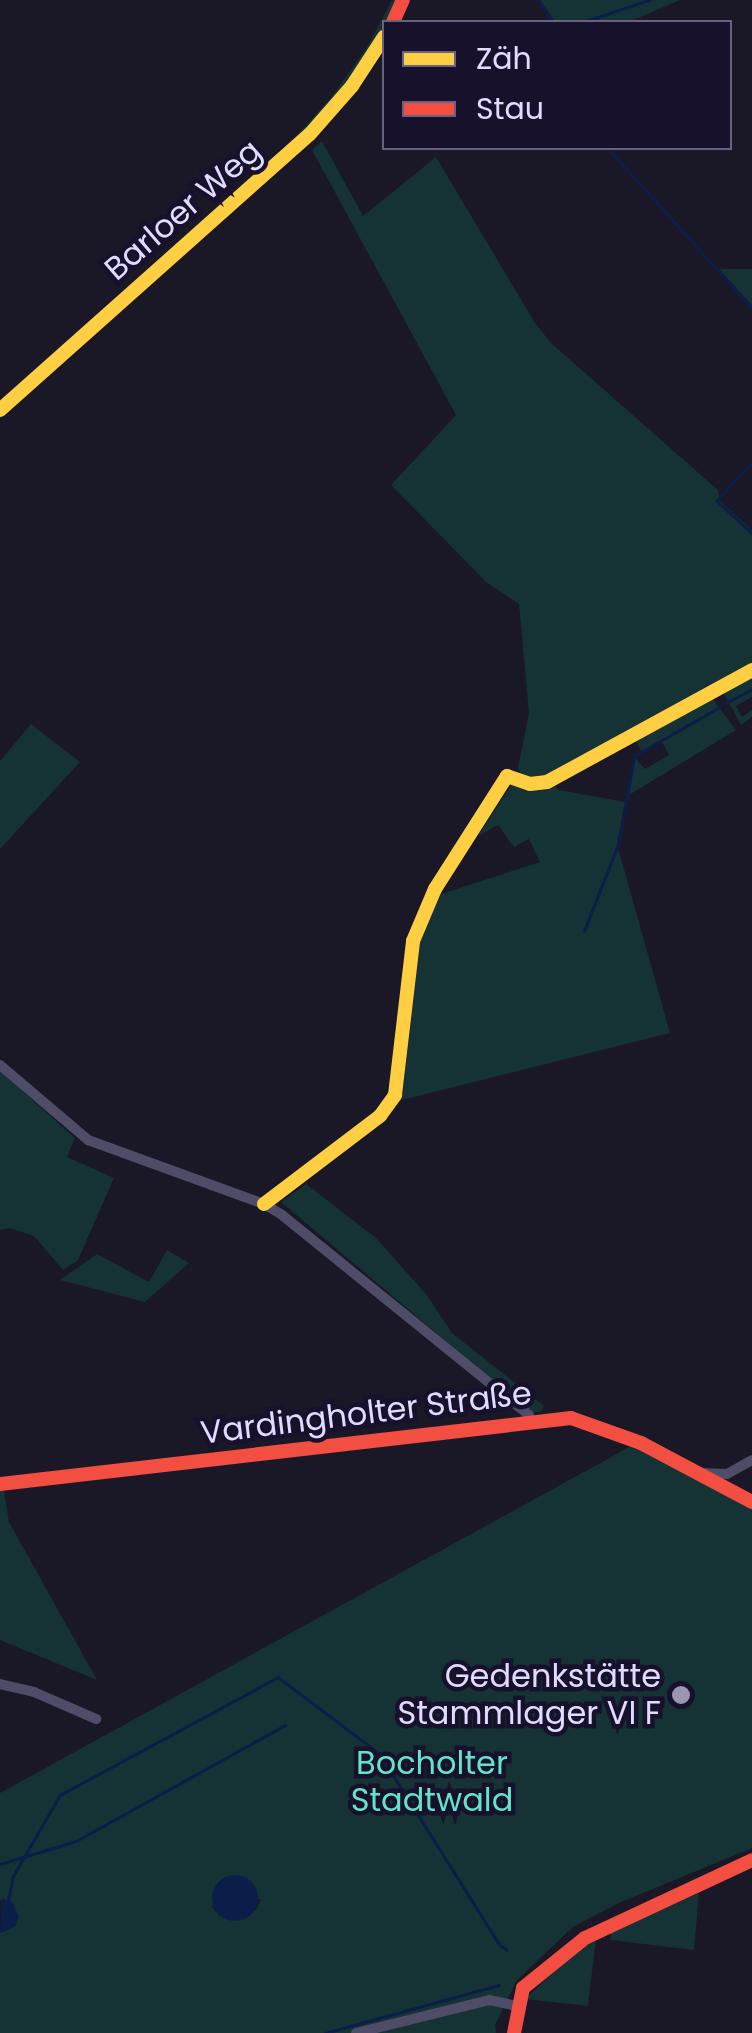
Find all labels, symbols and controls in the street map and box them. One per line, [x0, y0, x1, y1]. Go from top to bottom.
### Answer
legend [382, 20, 732, 150]
text: Zäh [476, 37, 532, 80]
text: Stau [476, 87, 544, 130]
street label: Barloer Weg [97, 132, 269, 288]
street label: Vardingholter Straße [198, 1374, 534, 1452]
place label: Gedenkstätte Stammlager VI F [397, 1658, 661, 1733]
marker: Gedenkstätte Stammlager VI F [670, 1684, 692, 1706]
park label: Bocholter Stadtwald [351, 1745, 513, 1820]

